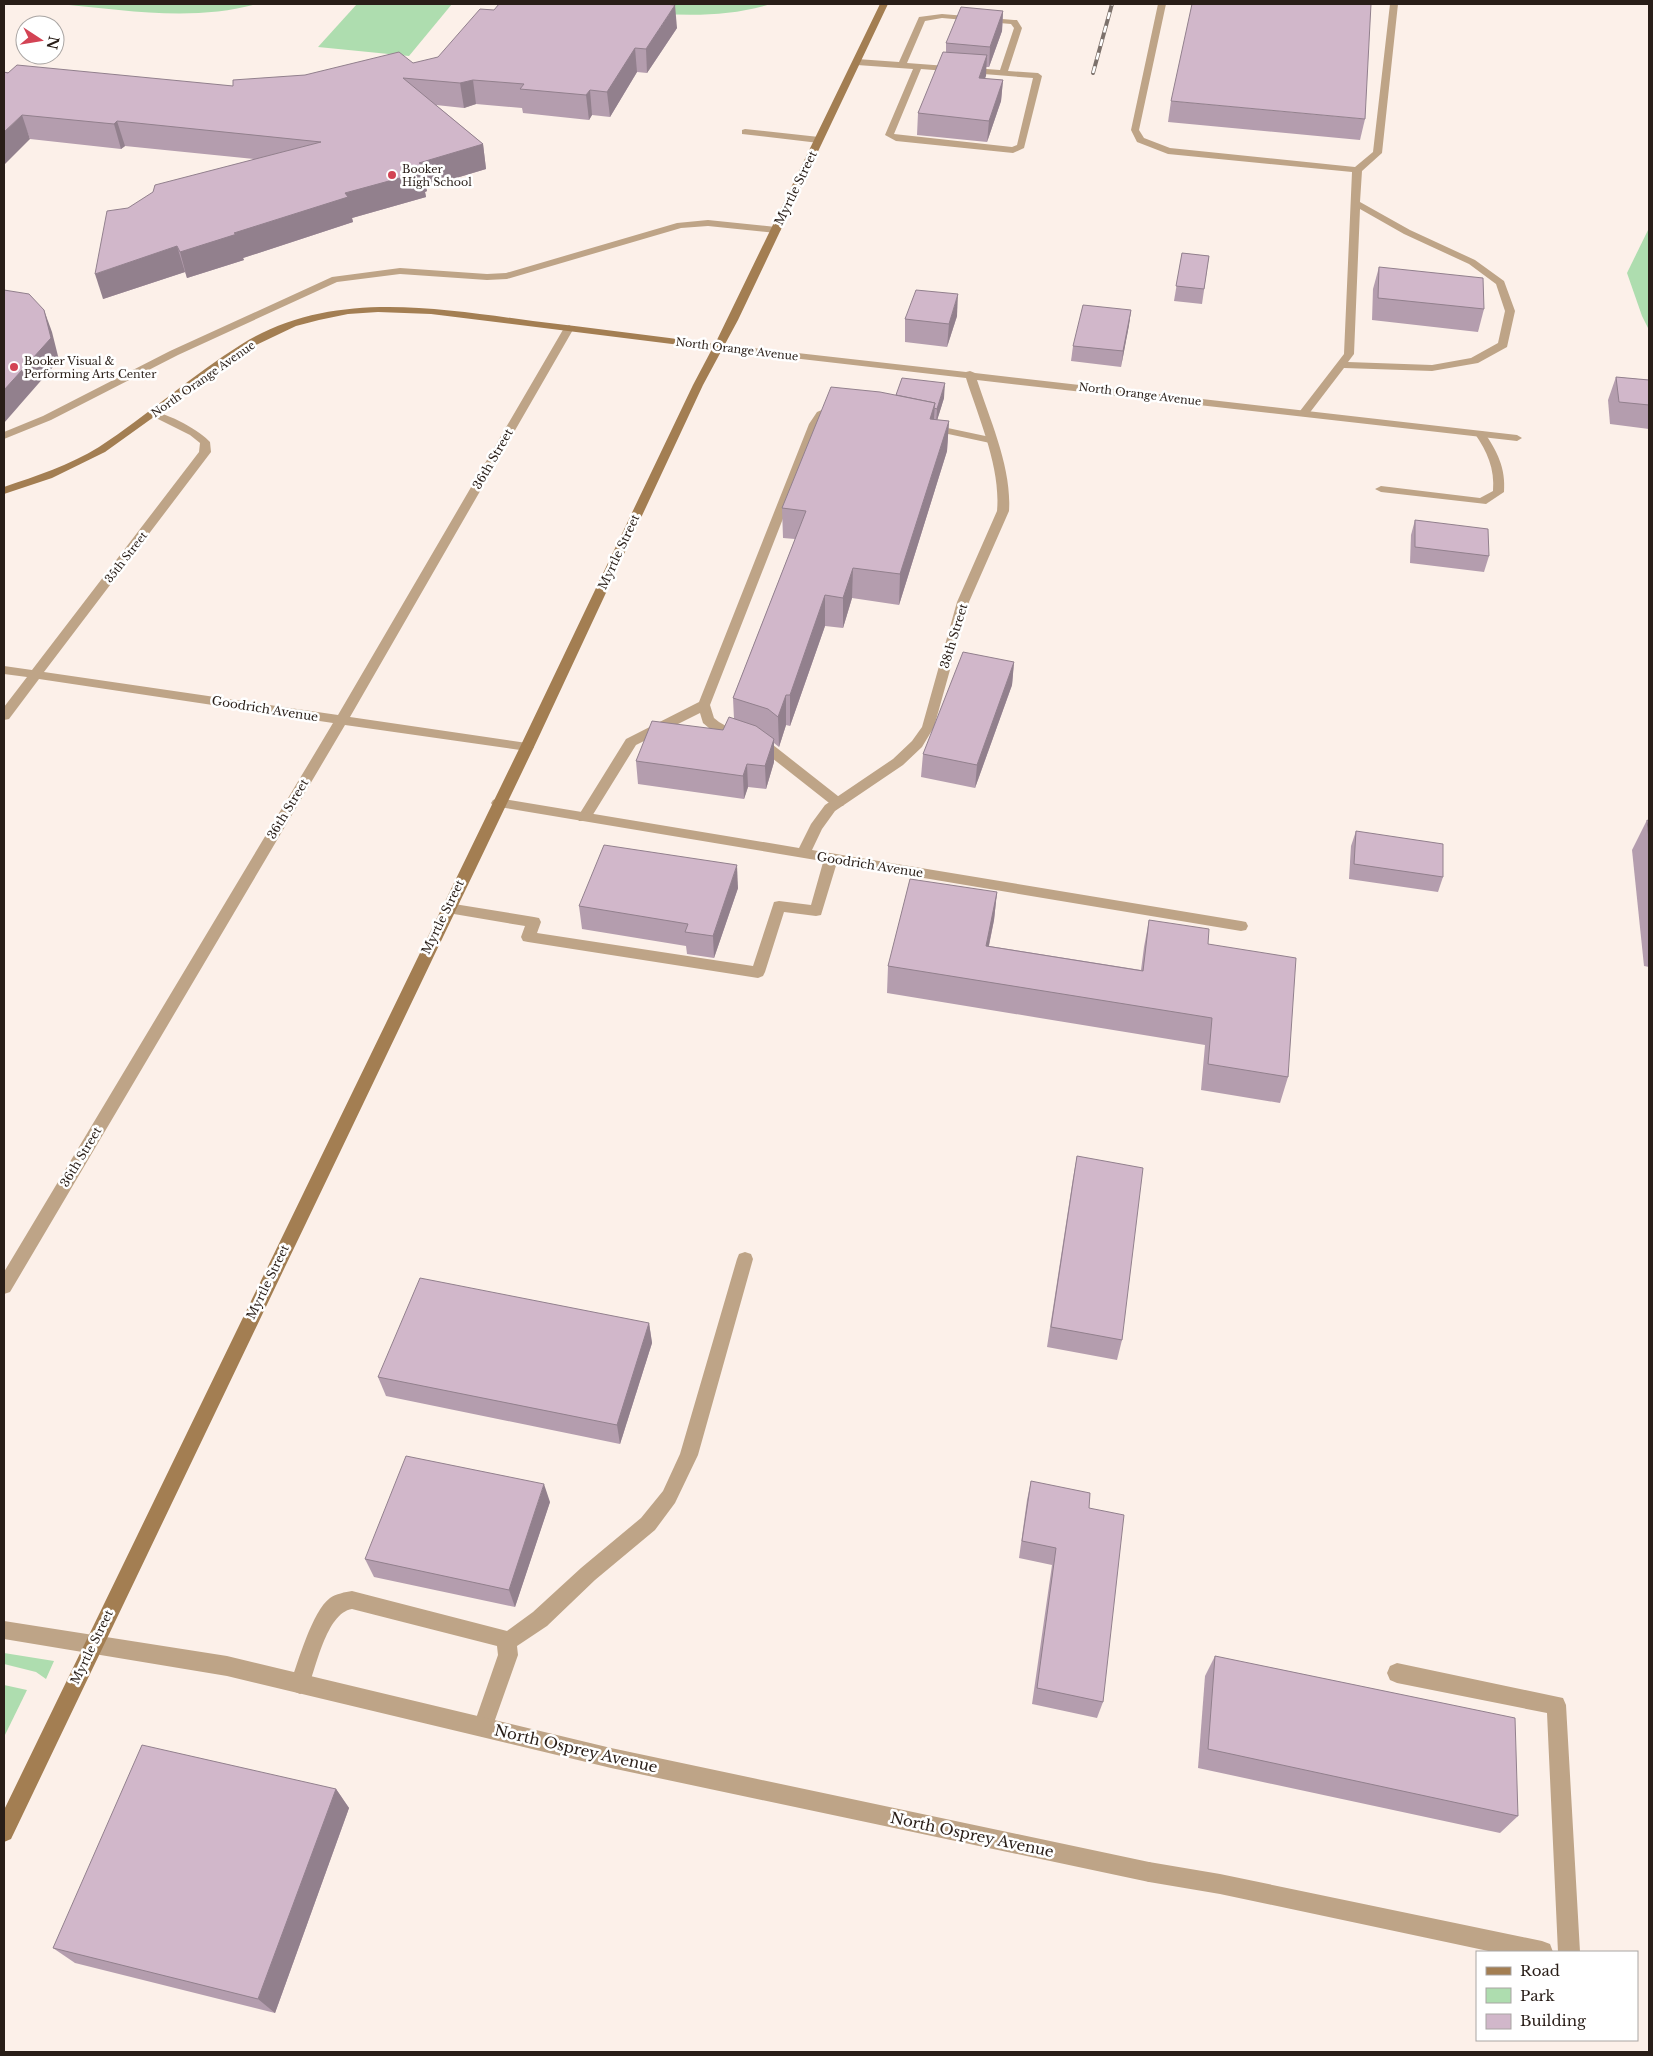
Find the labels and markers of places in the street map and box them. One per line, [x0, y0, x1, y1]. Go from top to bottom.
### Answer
place label: Booker High School [402, 162, 472, 189]
marker: Booker High School [386, 169, 398, 181]
place label: Booker Visual & Performing Arts Center [24, 354, 157, 381]
marker: Booker Visual & Performing Arts Center [8, 361, 20, 373]

